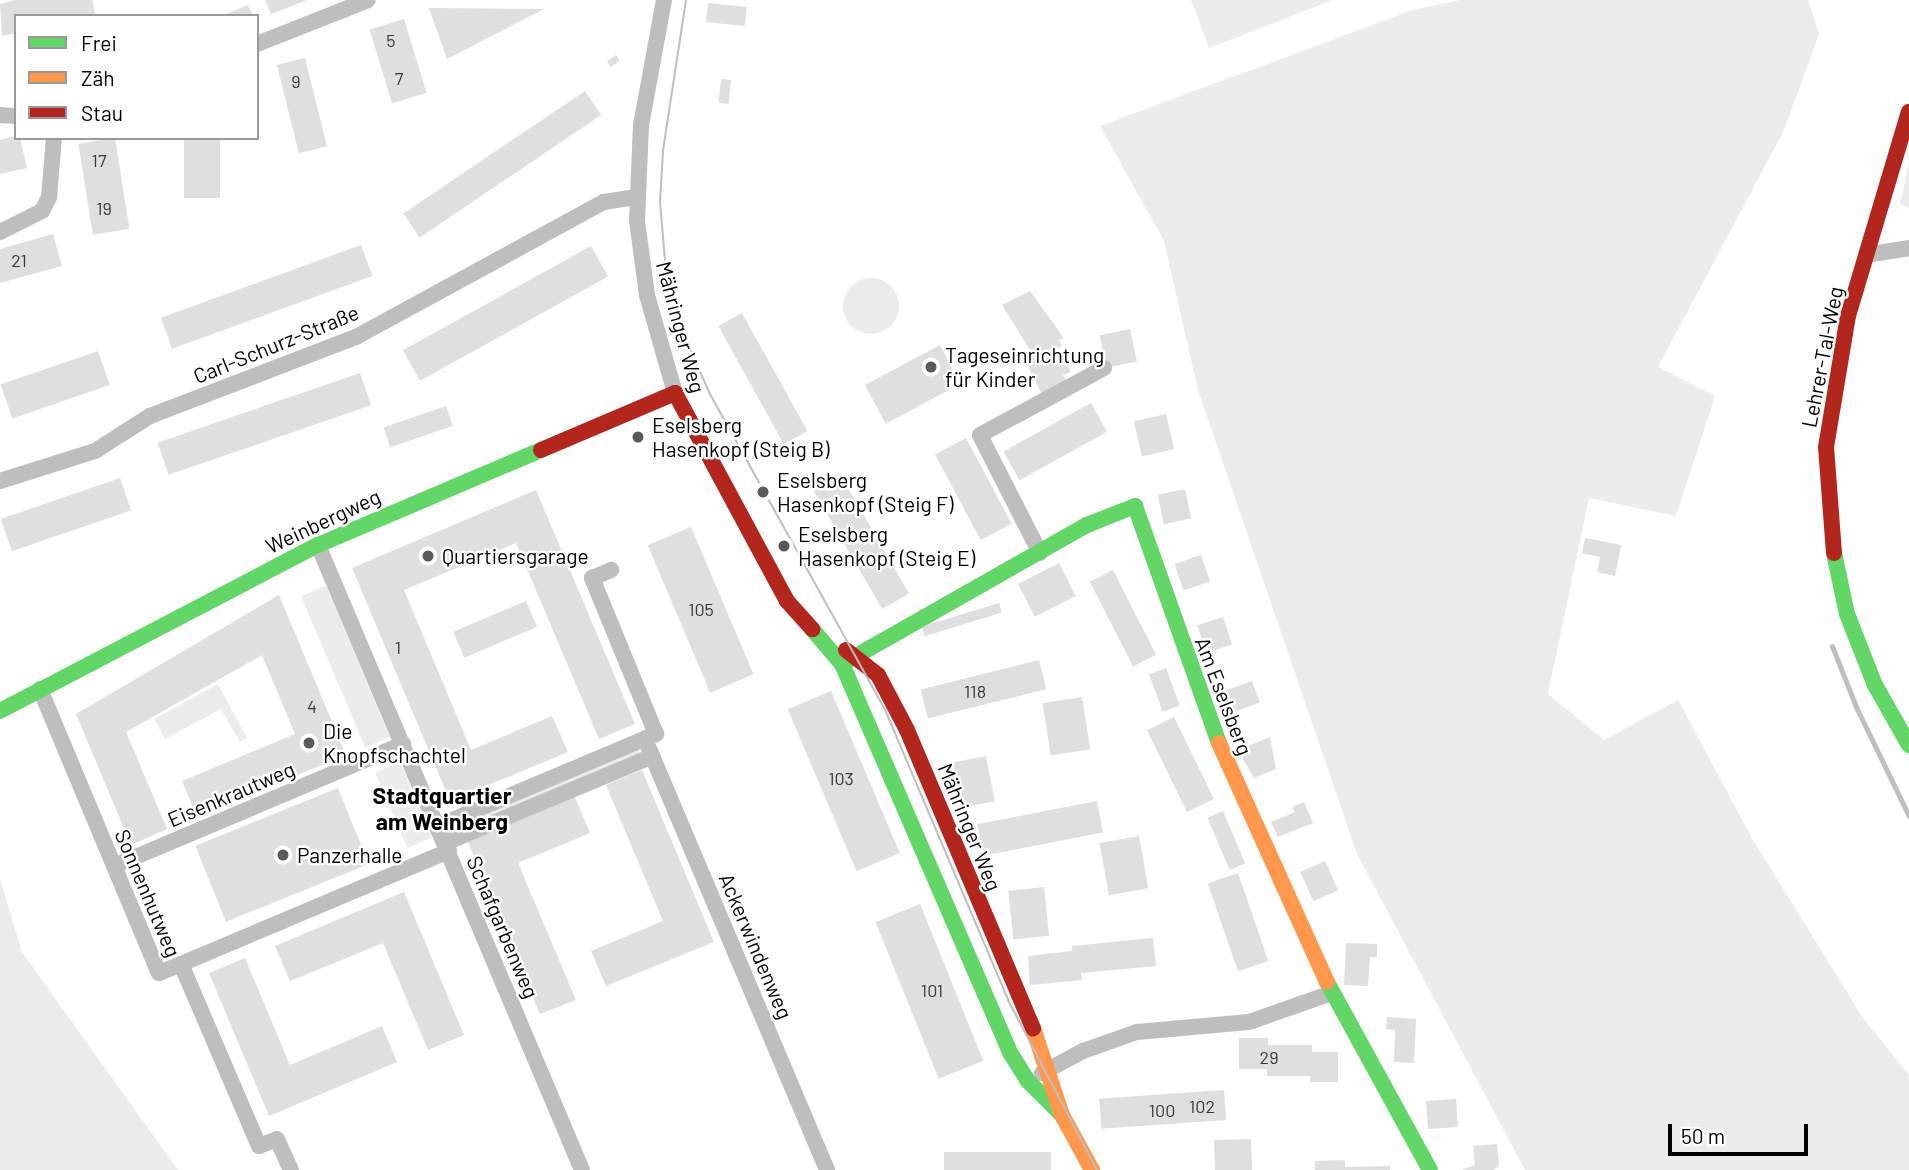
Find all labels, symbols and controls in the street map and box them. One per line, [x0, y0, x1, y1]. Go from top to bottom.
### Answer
legend [14, 14, 259, 140]
house number: 5 [386, 29, 396, 51]
text: Frei [81, 30, 117, 55]
text: Zäh [81, 65, 115, 90]
house number: 7 [395, 67, 403, 89]
house number: 9 [291, 70, 301, 92]
text: Stau [81, 100, 123, 125]
house number: 17 [92, 149, 106, 171]
house number: 19 [96, 197, 112, 219]
house number: 21 [11, 249, 27, 271]
street label: Mähringer Weg [651, 258, 711, 396]
street label: Lehrer-Tal-Weg [1796, 284, 1848, 430]
street label: Carl-Schurz-Straße [190, 299, 362, 389]
place label: Tageseinrichtung für Kinder [945, 342, 1104, 392]
marker: Tageseinrichtung für Kinder [923, 359, 939, 375]
place label: Eselsberg Hasenkopf (Steig B) [652, 412, 830, 462]
marker: Eselsberg Hasenkopf (Steig B) [630, 429, 646, 445]
place label: Eselsberg Hasenkopf (Steig F) [777, 467, 953, 517]
street label: Weinbergweg [262, 483, 384, 559]
marker: Eselsberg Hasenkopf (Steig F) [755, 484, 771, 500]
place label: Eselsberg Hasenkopf (Steig E) [798, 521, 975, 571]
marker: Eselsberg Hasenkopf (Steig E) [776, 538, 792, 554]
place label: Quartiersgarage [442, 543, 589, 569]
marker: Quartiersgarage [420, 548, 436, 564]
house number: 105 [688, 598, 714, 620]
street label: Am Eselsberg [1190, 633, 1258, 759]
house number: 1 [395, 636, 401, 658]
house number: 118 [964, 680, 986, 702]
house number: 4 [307, 695, 317, 717]
place label: Die Knopfschachtel [323, 718, 466, 768]
marker: Die Knopfschachtel [301, 735, 317, 751]
street label: Eisenkrautweg [164, 756, 298, 832]
street label: Mähringer Weg [933, 759, 1007, 895]
house number: 103 [828, 767, 854, 789]
district label: Stadtquartier am Weinberg [373, 781, 511, 835]
street label: Sonnenhutweg [110, 825, 186, 961]
place label: Panzerhalle [297, 842, 403, 868]
marker: Panzerhalle [275, 847, 291, 863]
street label: Schafgarbenweg [462, 852, 544, 1002]
street label: Ackerwindenweg [714, 869, 798, 1023]
house number: 101 [921, 979, 943, 1001]
house number: 29 [1259, 1046, 1279, 1068]
house number: 102 [1189, 1095, 1215, 1117]
house number: 100 [1149, 1099, 1175, 1121]
scale bar [1671, 1110, 1811, 1154]
text: 50 m [1681, 1123, 1725, 1148]

